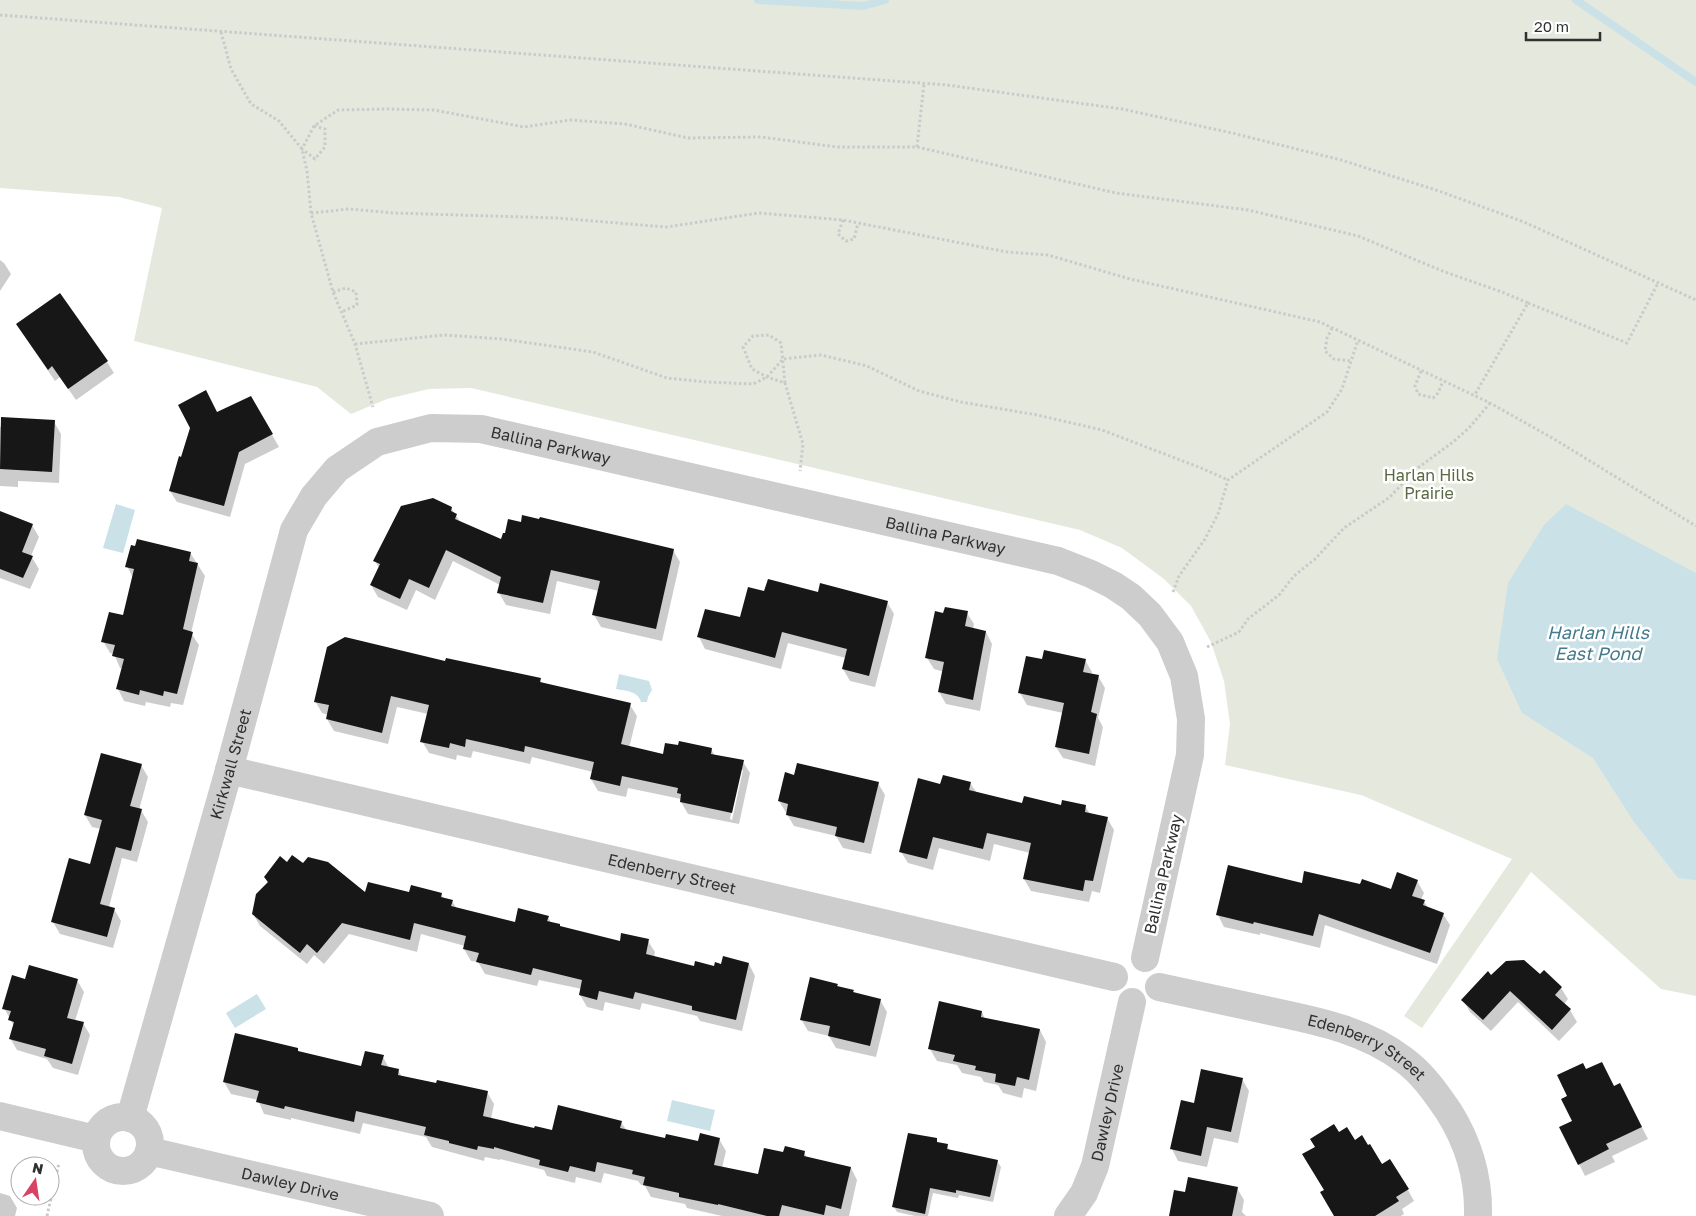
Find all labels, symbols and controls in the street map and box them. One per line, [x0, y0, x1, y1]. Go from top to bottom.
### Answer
scale bar [1526, 10, 1600, 42]
text: 20 m [1534, 17, 1569, 35]
street label: Ballina Parkway [489, 422, 613, 468]
park label: Harlan Hills Prairie [1384, 465, 1474, 503]
street label: Ballina Parkway [884, 512, 1007, 559]
water label: Harlan Hills East Pond [1547, 621, 1650, 664]
street label: Kirkwall Street [205, 706, 255, 822]
street label: Ballina Parkway [1140, 812, 1187, 936]
street label: Edenberry Street [606, 849, 738, 898]
street label: Edenberry Street [1306, 1010, 1430, 1084]
street label: Dawley Drive [1086, 1062, 1128, 1163]
north arrow [10, 1156, 60, 1206]
text: N [31, 1158, 45, 1177]
street label: Dawley Drive [239, 1163, 341, 1205]

